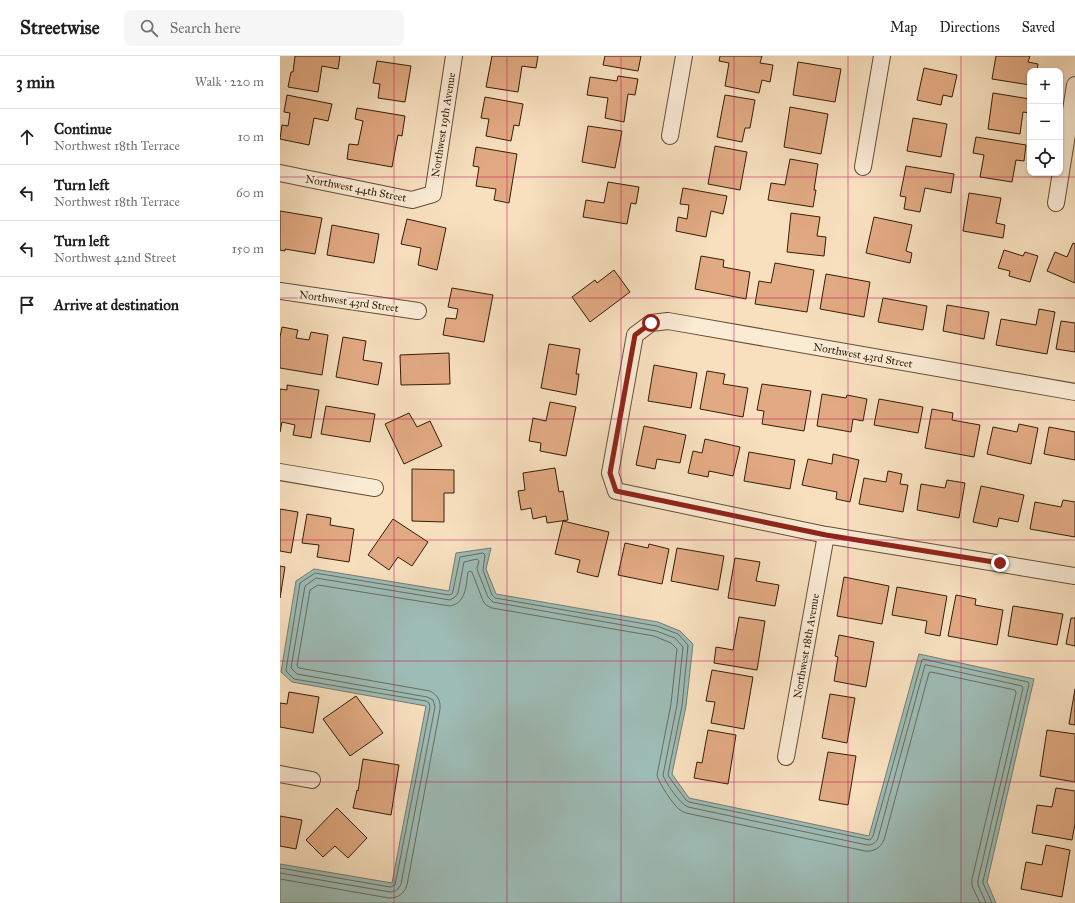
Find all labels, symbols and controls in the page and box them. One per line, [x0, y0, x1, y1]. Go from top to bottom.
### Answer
search box [124, 10, 404, 46]
text: Streetwise [20, 16, 100, 39]
icon: search [138, 17, 160, 39]
text: Search here [170, 19, 241, 37]
text: Map [890, 19, 917, 36]
text: Directions [939, 19, 1000, 36]
text: Saved [1022, 19, 1055, 36]
map controls [1027, 68, 1063, 176]
button: + [1027, 68, 1063, 104]
street label: Northwest 19th Avenue [429, 71, 458, 179]
text: 3 min [16, 72, 55, 93]
text: Walk · 220 m [195, 74, 264, 90]
button: − [1027, 104, 1063, 140]
text: Continue [54, 120, 112, 138]
icon: ahead [16, 126, 38, 148]
text: 10 m [238, 129, 264, 145]
text: Northwest 18th Terrace [54, 138, 180, 154]
button: locate [1027, 140, 1063, 176]
street label: Northwest 44th Street [304, 172, 408, 205]
text: Turn left [54, 176, 110, 194]
icon: left [16, 182, 38, 204]
text: 60 m [236, 185, 264, 201]
text: Northwest 18th Terrace [54, 194, 180, 210]
text: Turn left [54, 232, 110, 250]
icon: left [16, 238, 38, 260]
text: 150 m [232, 241, 264, 257]
text: Northwest 42nd Street [54, 250, 176, 266]
street label: Northwest 43rd Street [298, 288, 400, 315]
icon: arrive [16, 294, 38, 316]
text: Arrive at destination [54, 296, 179, 314]
route start [642, 314, 660, 332]
street label: Northwest 43rd Street [812, 340, 914, 371]
route end [991, 554, 1009, 572]
street label: Northwest 18th Avenue [791, 592, 822, 700]

